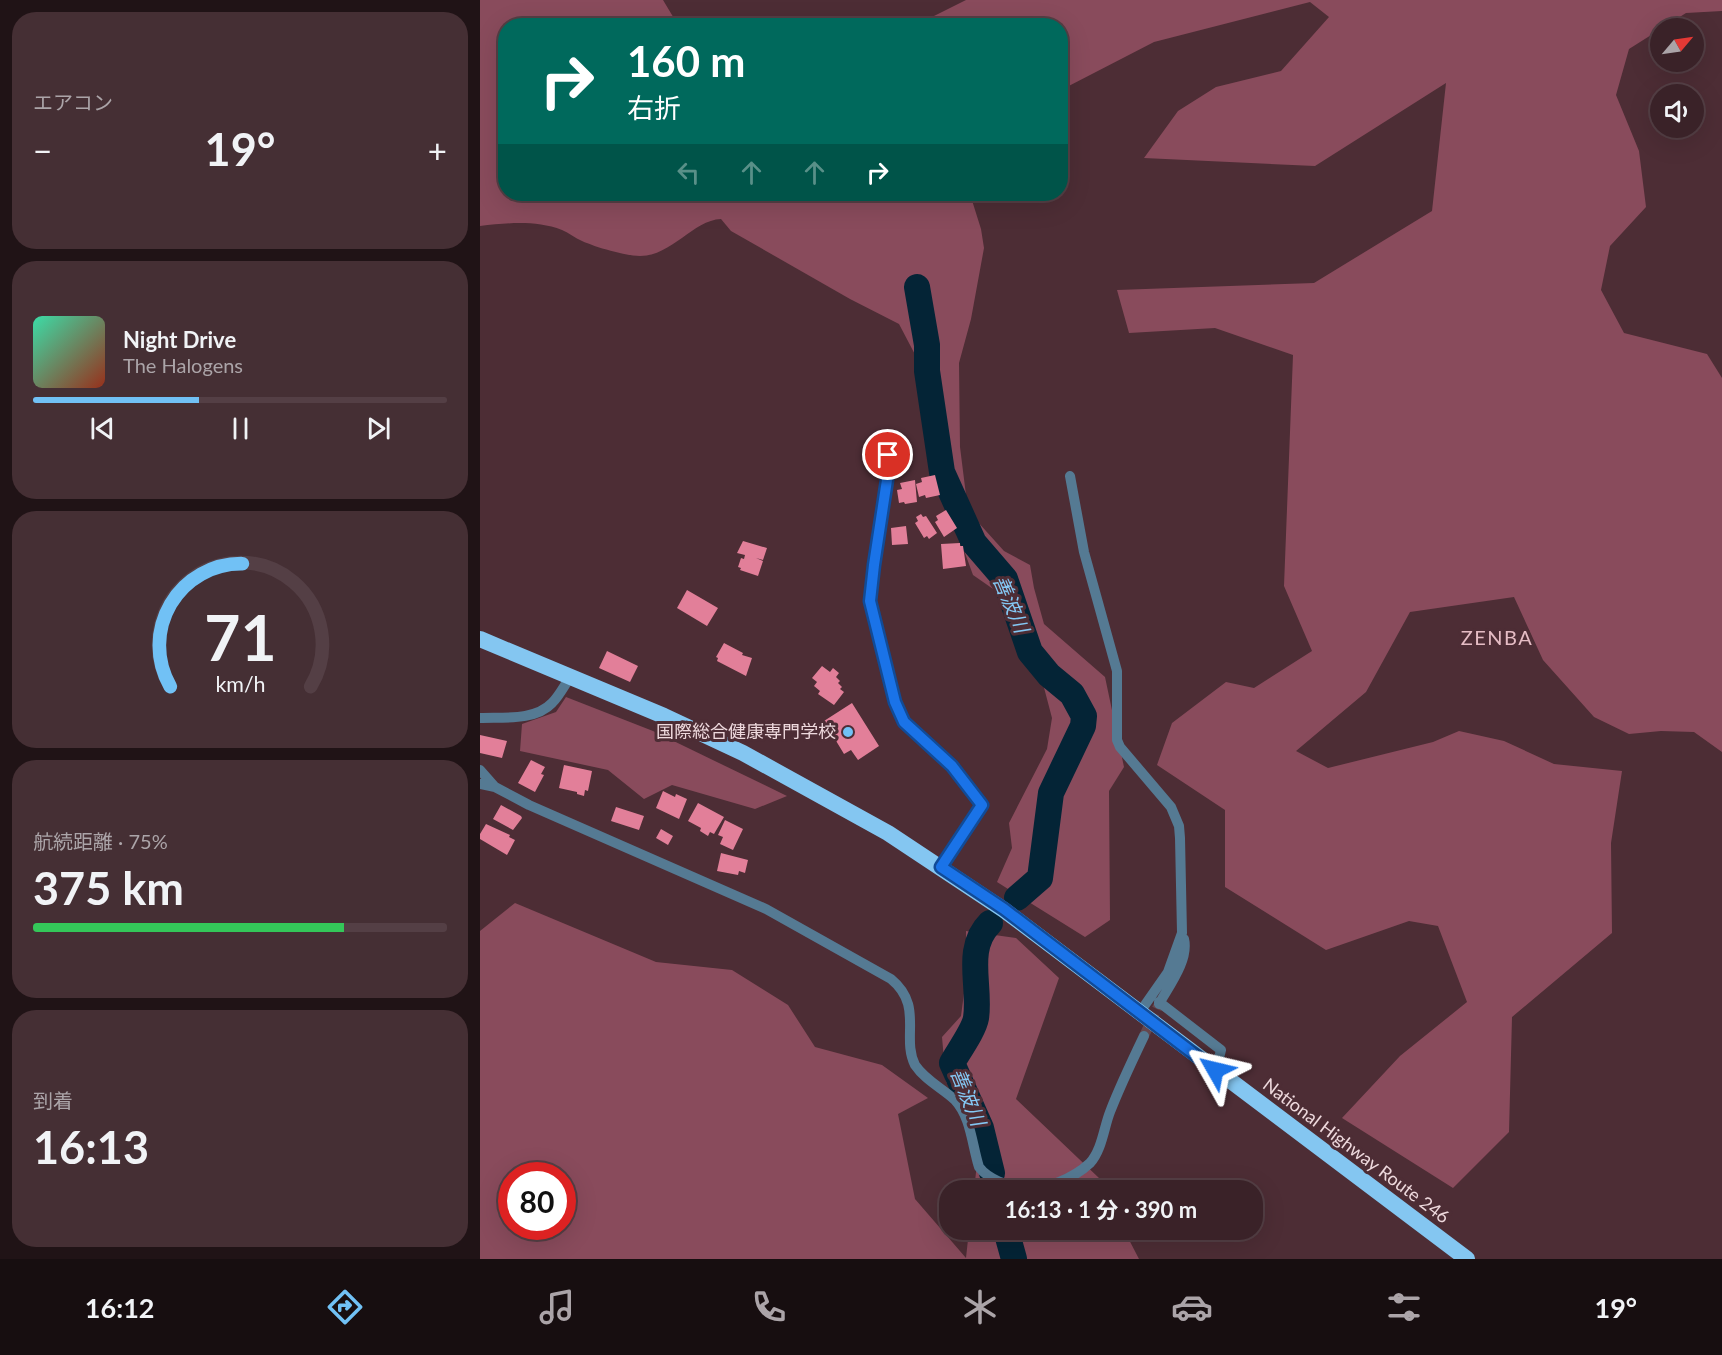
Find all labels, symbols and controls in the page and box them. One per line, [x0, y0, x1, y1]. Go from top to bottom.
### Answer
north arrow [1650, 18, 1704, 72]
map controls [1650, 18, 1704, 138]
text: 160 m [627, 36, 745, 86]
icon: right [528, 42, 606, 120]
button: sound [1650, 84, 1704, 138]
text: エアコン [33, 90, 113, 114]
text: 右折 [627, 91, 681, 124]
text: 19° [205, 122, 275, 176]
text: − [33, 130, 52, 170]
text: + [428, 130, 447, 170]
icon: left [672, 156, 705, 189]
icon: ahead [735, 156, 768, 189]
icon: ahead [798, 156, 831, 189]
icon: right [861, 156, 894, 189]
text: Night Drive [123, 326, 236, 353]
text: The Halogens [123, 353, 243, 377]
icon: previous [86, 412, 119, 445]
icon: pause [224, 412, 257, 445]
icon: next [362, 412, 395, 445]
pin [862, 429, 913, 480]
icon: arrive [871, 438, 904, 471]
water label: 善波川 [989, 571, 1035, 638]
text: 71 [204, 599, 276, 674]
district label: ZENBA [1461, 625, 1533, 649]
text: km/h [215, 671, 265, 697]
place label: 国際総合健康専門学校 [656, 720, 836, 742]
marker: 国際総合健康専門学校 [841, 725, 855, 739]
text: 航続距離 · 75% [33, 829, 168, 853]
text: 375 km [33, 861, 184, 915]
position arrow [1183, 1038, 1247, 1102]
water label: 善波川 [947, 1064, 992, 1131]
street label: National Highway Route 246 [1259, 1073, 1454, 1228]
text: 到着 [33, 1088, 73, 1112]
text: 16:13 [33, 1120, 149, 1174]
speed limit sign: 80 [498, 1162, 576, 1240]
text: 16:13 · 1 分 · 390 m [1005, 1196, 1197, 1223]
icon: directions [324, 1286, 366, 1328]
icon: music [536, 1286, 578, 1328]
icon: phone [748, 1286, 790, 1328]
icon: climate [959, 1286, 1001, 1328]
icon: car [1171, 1286, 1213, 1328]
icon: filters [1383, 1286, 1425, 1328]
text: 16:12 [85, 1291, 154, 1324]
text: 19° [1594, 1291, 1637, 1324]

